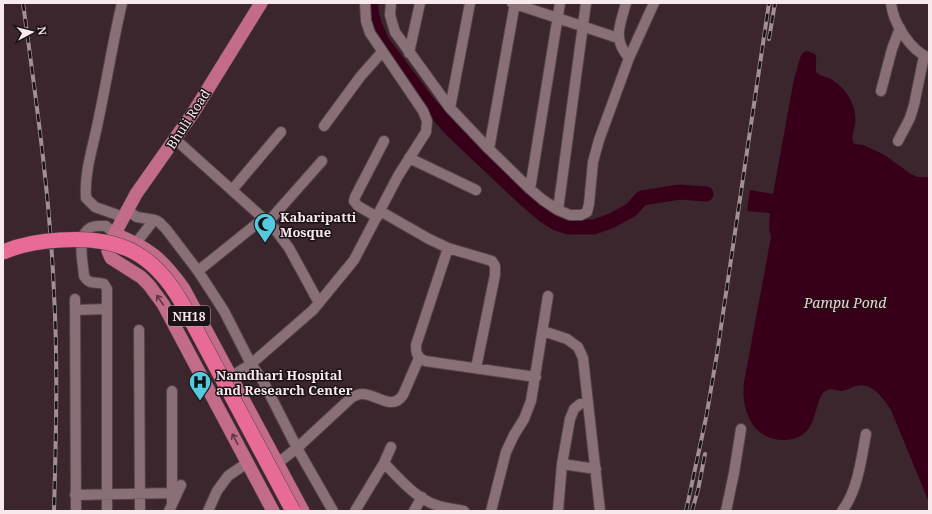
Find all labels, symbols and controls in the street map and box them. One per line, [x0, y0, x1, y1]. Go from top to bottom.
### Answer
north arrow [12, 12, 52, 52]
text: N [34, 26, 50, 36]
street label: Bhuli Road [162, 86, 214, 152]
place label: Kabaripatti Mosque [280, 208, 357, 241]
mosque icon: Kabaripatti Mosque [252, 211, 278, 244]
water label: Pampu Pond [803, 293, 887, 312]
one-way arrow [156, 295, 164, 306]
road number: NH18 [168, 306, 210, 326]
place label: Namdhari Hospital and Research Center [216, 366, 353, 399]
hospital icon: Namdhari Hospital and Research Center [187, 369, 213, 402]
one-way arrow [231, 434, 238, 446]

